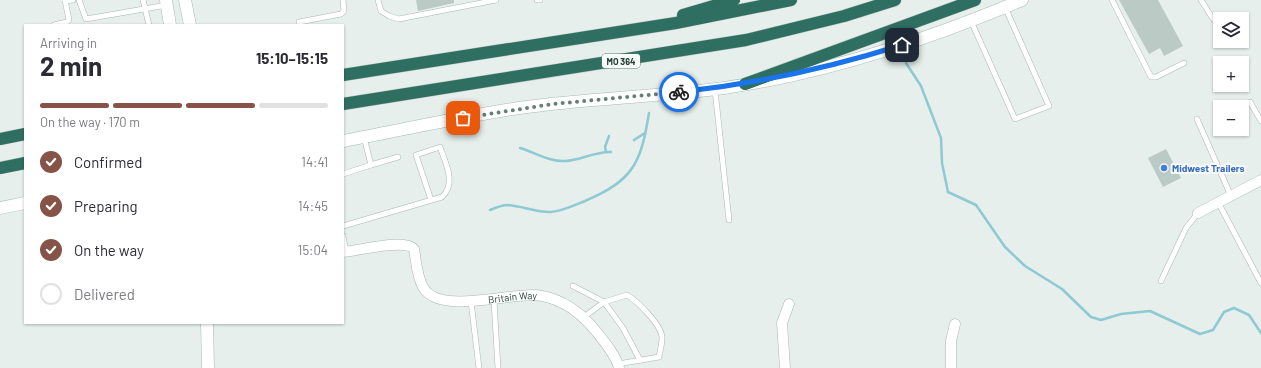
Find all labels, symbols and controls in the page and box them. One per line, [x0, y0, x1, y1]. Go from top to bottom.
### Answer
map controls [1213, 12, 1249, 136]
button: layers [1213, 12, 1249, 48]
pin [885, 28, 919, 62]
icon: home [891, 34, 913, 56]
text: Arriving in [40, 35, 97, 51]
text: 15:10–15:15 [256, 49, 328, 67]
text: 2 min [40, 50, 102, 81]
road number: MO 364 [602, 54, 640, 68]
button: + [1213, 56, 1249, 92]
courier [659, 72, 699, 112]
icon: bike [668, 81, 690, 103]
button: − [1213, 100, 1249, 136]
pin [446, 101, 480, 135]
icon: bag [452, 107, 474, 129]
text: On the way · 170 m [40, 114, 140, 130]
icon: check [40, 151, 62, 173]
text: Confirmed [74, 153, 142, 171]
text: 14:41 [301, 154, 328, 170]
place label: Midwest Trailers [1172, 162, 1245, 174]
marker: Midwest Trailers [1159, 163, 1169, 173]
icon: check [40, 195, 62, 217]
text: Preparing [74, 197, 138, 215]
text: 14:45 [298, 198, 328, 214]
icon: check [40, 239, 62, 261]
text: On the way [74, 241, 144, 259]
text: 15:04 [298, 242, 328, 258]
text: Delivered [74, 285, 135, 303]
street label: Britain Way [487, 289, 538, 306]

